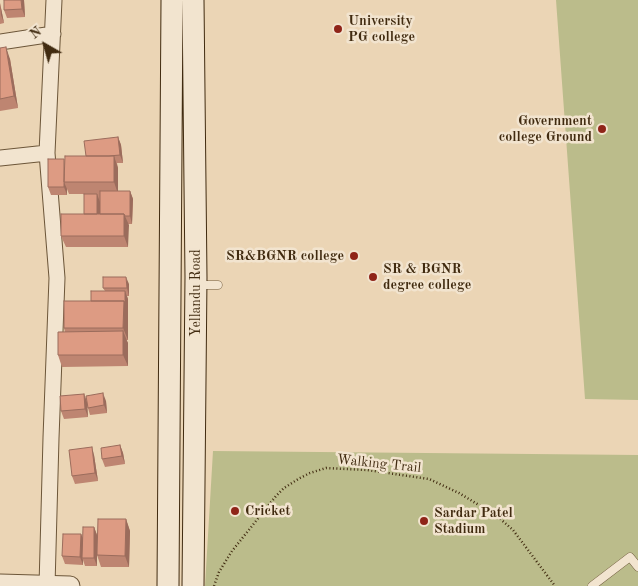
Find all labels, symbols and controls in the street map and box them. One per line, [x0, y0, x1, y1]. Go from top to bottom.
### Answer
place label: University PG college [348, 13, 415, 46]
north arrow [20, 20, 70, 70]
marker: University PG college [332, 23, 344, 35]
text: N [27, 24, 44, 42]
place label: Government college Ground [499, 113, 592, 146]
marker: Government college Ground [596, 123, 608, 135]
place label: SR&BGNR college [226, 248, 344, 264]
street label: Yellandu Road [188, 249, 204, 337]
marker: SR&BGNR college [348, 250, 360, 262]
place label: SR & BGNR degree college [383, 261, 471, 294]
marker: SR & BGNR degree college [367, 271, 379, 283]
street label: Walking Trail [336, 451, 422, 477]
place label: Cricket [245, 503, 291, 519]
marker: Cricket [229, 505, 241, 517]
place label: Sardar Patel Stadium [434, 505, 513, 538]
marker: Sardar Patel Stadium [418, 515, 430, 527]

